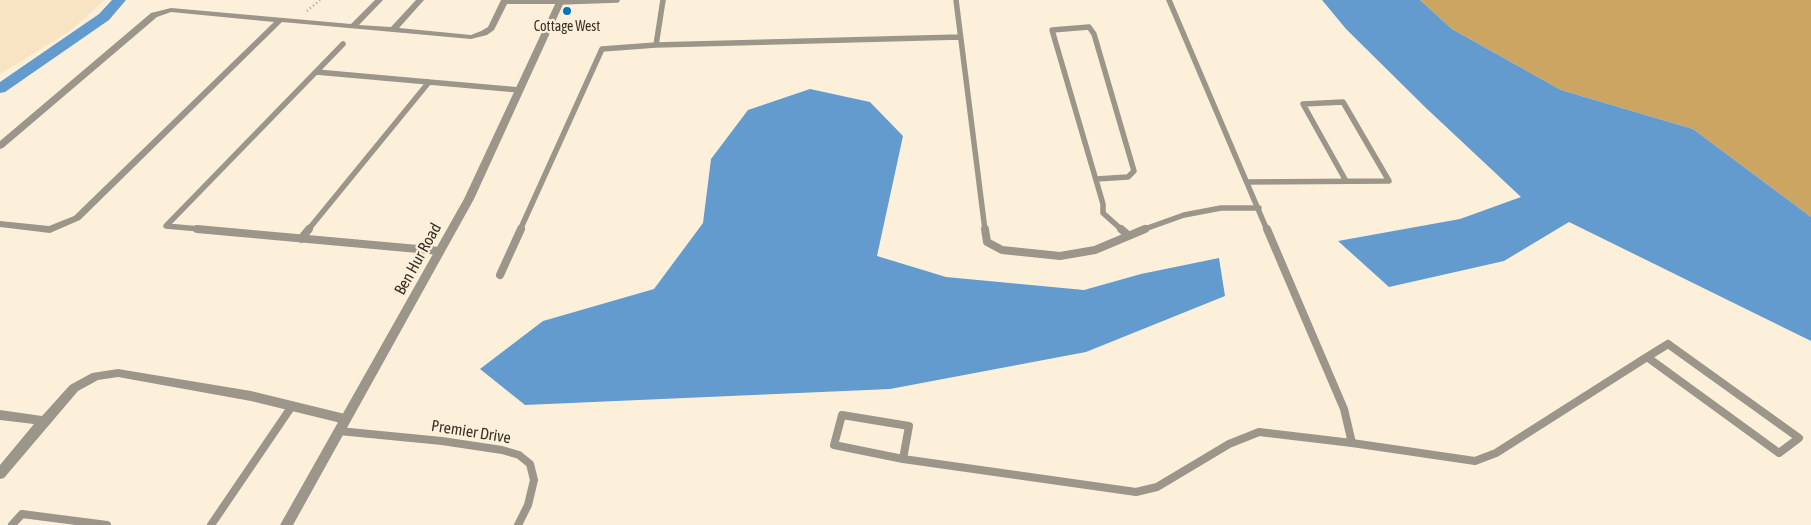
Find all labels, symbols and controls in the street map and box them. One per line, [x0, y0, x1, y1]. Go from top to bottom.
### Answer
marker: Cottage West [561, 5, 573, 17]
place label: Cottage West [534, 19, 600, 35]
street label: Ben Hur Road [390, 220, 446, 298]
street label: Premier Drive [430, 416, 512, 448]

